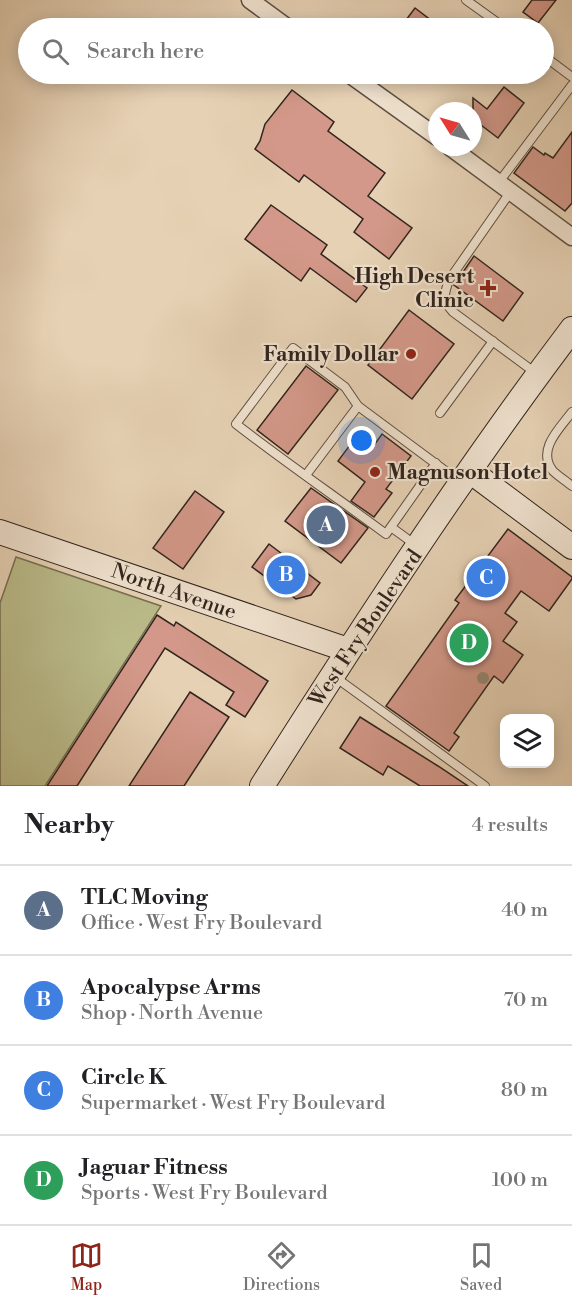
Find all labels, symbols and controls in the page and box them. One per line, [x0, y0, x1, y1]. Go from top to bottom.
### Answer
search box [18, 18, 554, 84]
icon: search [39, 35, 72, 68]
text: Search here [87, 38, 204, 65]
north arrow [428, 102, 482, 156]
place label: High Desert Clinic [355, 264, 475, 314]
marker: High Desert Clinic [479, 279, 497, 297]
place label: Family Dollar [263, 342, 399, 368]
marker: Family Dollar [404, 347, 418, 361]
your location [347, 426, 376, 455]
place label: Magnuson Hotel [387, 460, 548, 486]
marker: Magnuson Hotel [368, 465, 382, 479]
pin: A [306, 502, 346, 548]
street label: West Fry Boulevard [303, 545, 428, 713]
pin: B [266, 552, 306, 598]
pin: C [466, 556, 506, 600]
street label: North Avenue [108, 558, 240, 625]
pin: D [450, 620, 488, 666]
map controls [500, 714, 554, 768]
button: layers [500, 714, 554, 768]
text: Nearby [24, 809, 114, 841]
text: 4 results [471, 813, 548, 838]
text: TLC Moving [81, 884, 208, 911]
text: A [36, 898, 51, 923]
text: 40 m [501, 898, 548, 923]
text: Office · West Fry Boulevard [81, 911, 322, 936]
text: Apocalypse Arms [81, 974, 261, 1001]
text: B [36, 988, 51, 1013]
text: 70 m [504, 988, 548, 1013]
text: Shop · North Avenue [81, 1001, 263, 1026]
text: Circle K [81, 1064, 166, 1091]
text: C [36, 1078, 51, 1103]
text: 80 m [501, 1078, 548, 1103]
text: Supermarket · West Fry Boulevard [81, 1091, 385, 1116]
text: Jaguar Fitness [81, 1154, 228, 1181]
text: D [36, 1168, 51, 1193]
text: 100 m [492, 1168, 548, 1193]
text: Sports · West Fry Boulevard [81, 1181, 328, 1206]
tab: Map [70, 1239, 103, 1295]
tab: Directions [243, 1239, 320, 1295]
tab: Saved [460, 1239, 502, 1295]

